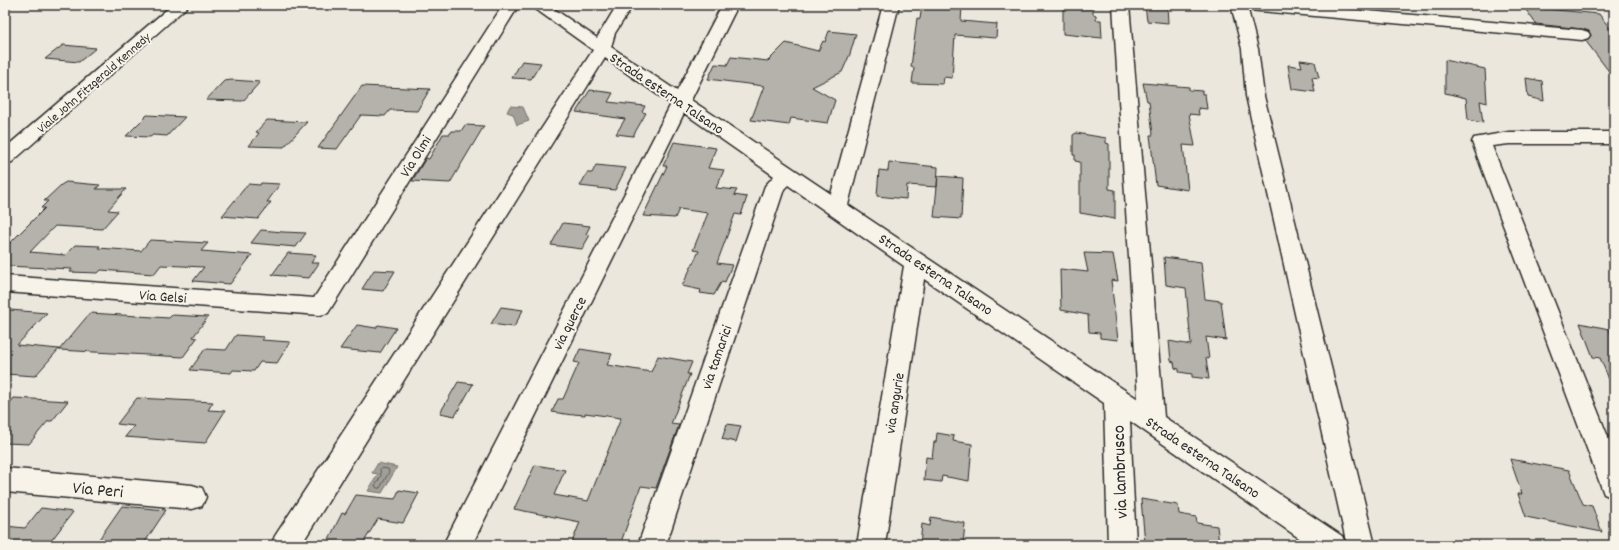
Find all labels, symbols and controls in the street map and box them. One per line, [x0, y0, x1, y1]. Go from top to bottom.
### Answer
street label: Viale John Fitzgerald Kennedy [34, 29, 156, 139]
street label: Strada esterna Talsano [604, 48, 728, 141]
street label: Via Olmi [395, 132, 438, 182]
street label: Strada esterna Talsano [873, 229, 997, 322]
street label: Via Gelsi [139, 285, 187, 311]
street label: via querce [548, 293, 594, 354]
street label: via tamarici [697, 322, 739, 393]
street label: via angurie [880, 371, 912, 435]
street label: Strada esterna Talsano [1140, 412, 1264, 505]
street label: via lambrusco [1107, 425, 1136, 519]
street label: Via Peri [71, 477, 124, 506]

